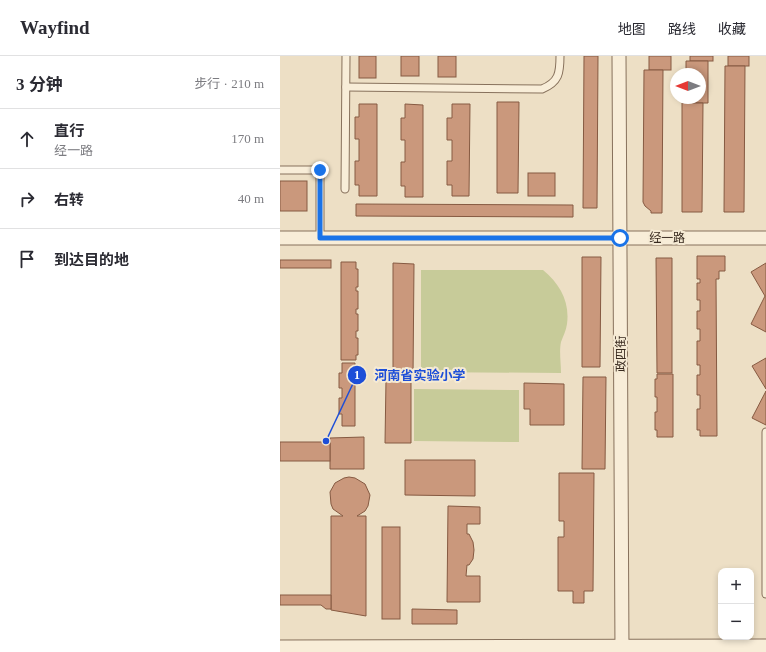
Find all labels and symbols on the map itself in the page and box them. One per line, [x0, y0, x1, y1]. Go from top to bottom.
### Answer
north arrow [670, 68, 706, 104]
route end [311, 161, 329, 179]
route start [611, 229, 629, 247]
street label: 经一路 [649, 231, 685, 245]
street label: 政四街 [614, 336, 628, 372]
callout: 河南省实验小学 [347, 363, 474, 388]
text: 1 [354, 368, 360, 382]
text: 河南省实验小学 [374, 368, 466, 383]

